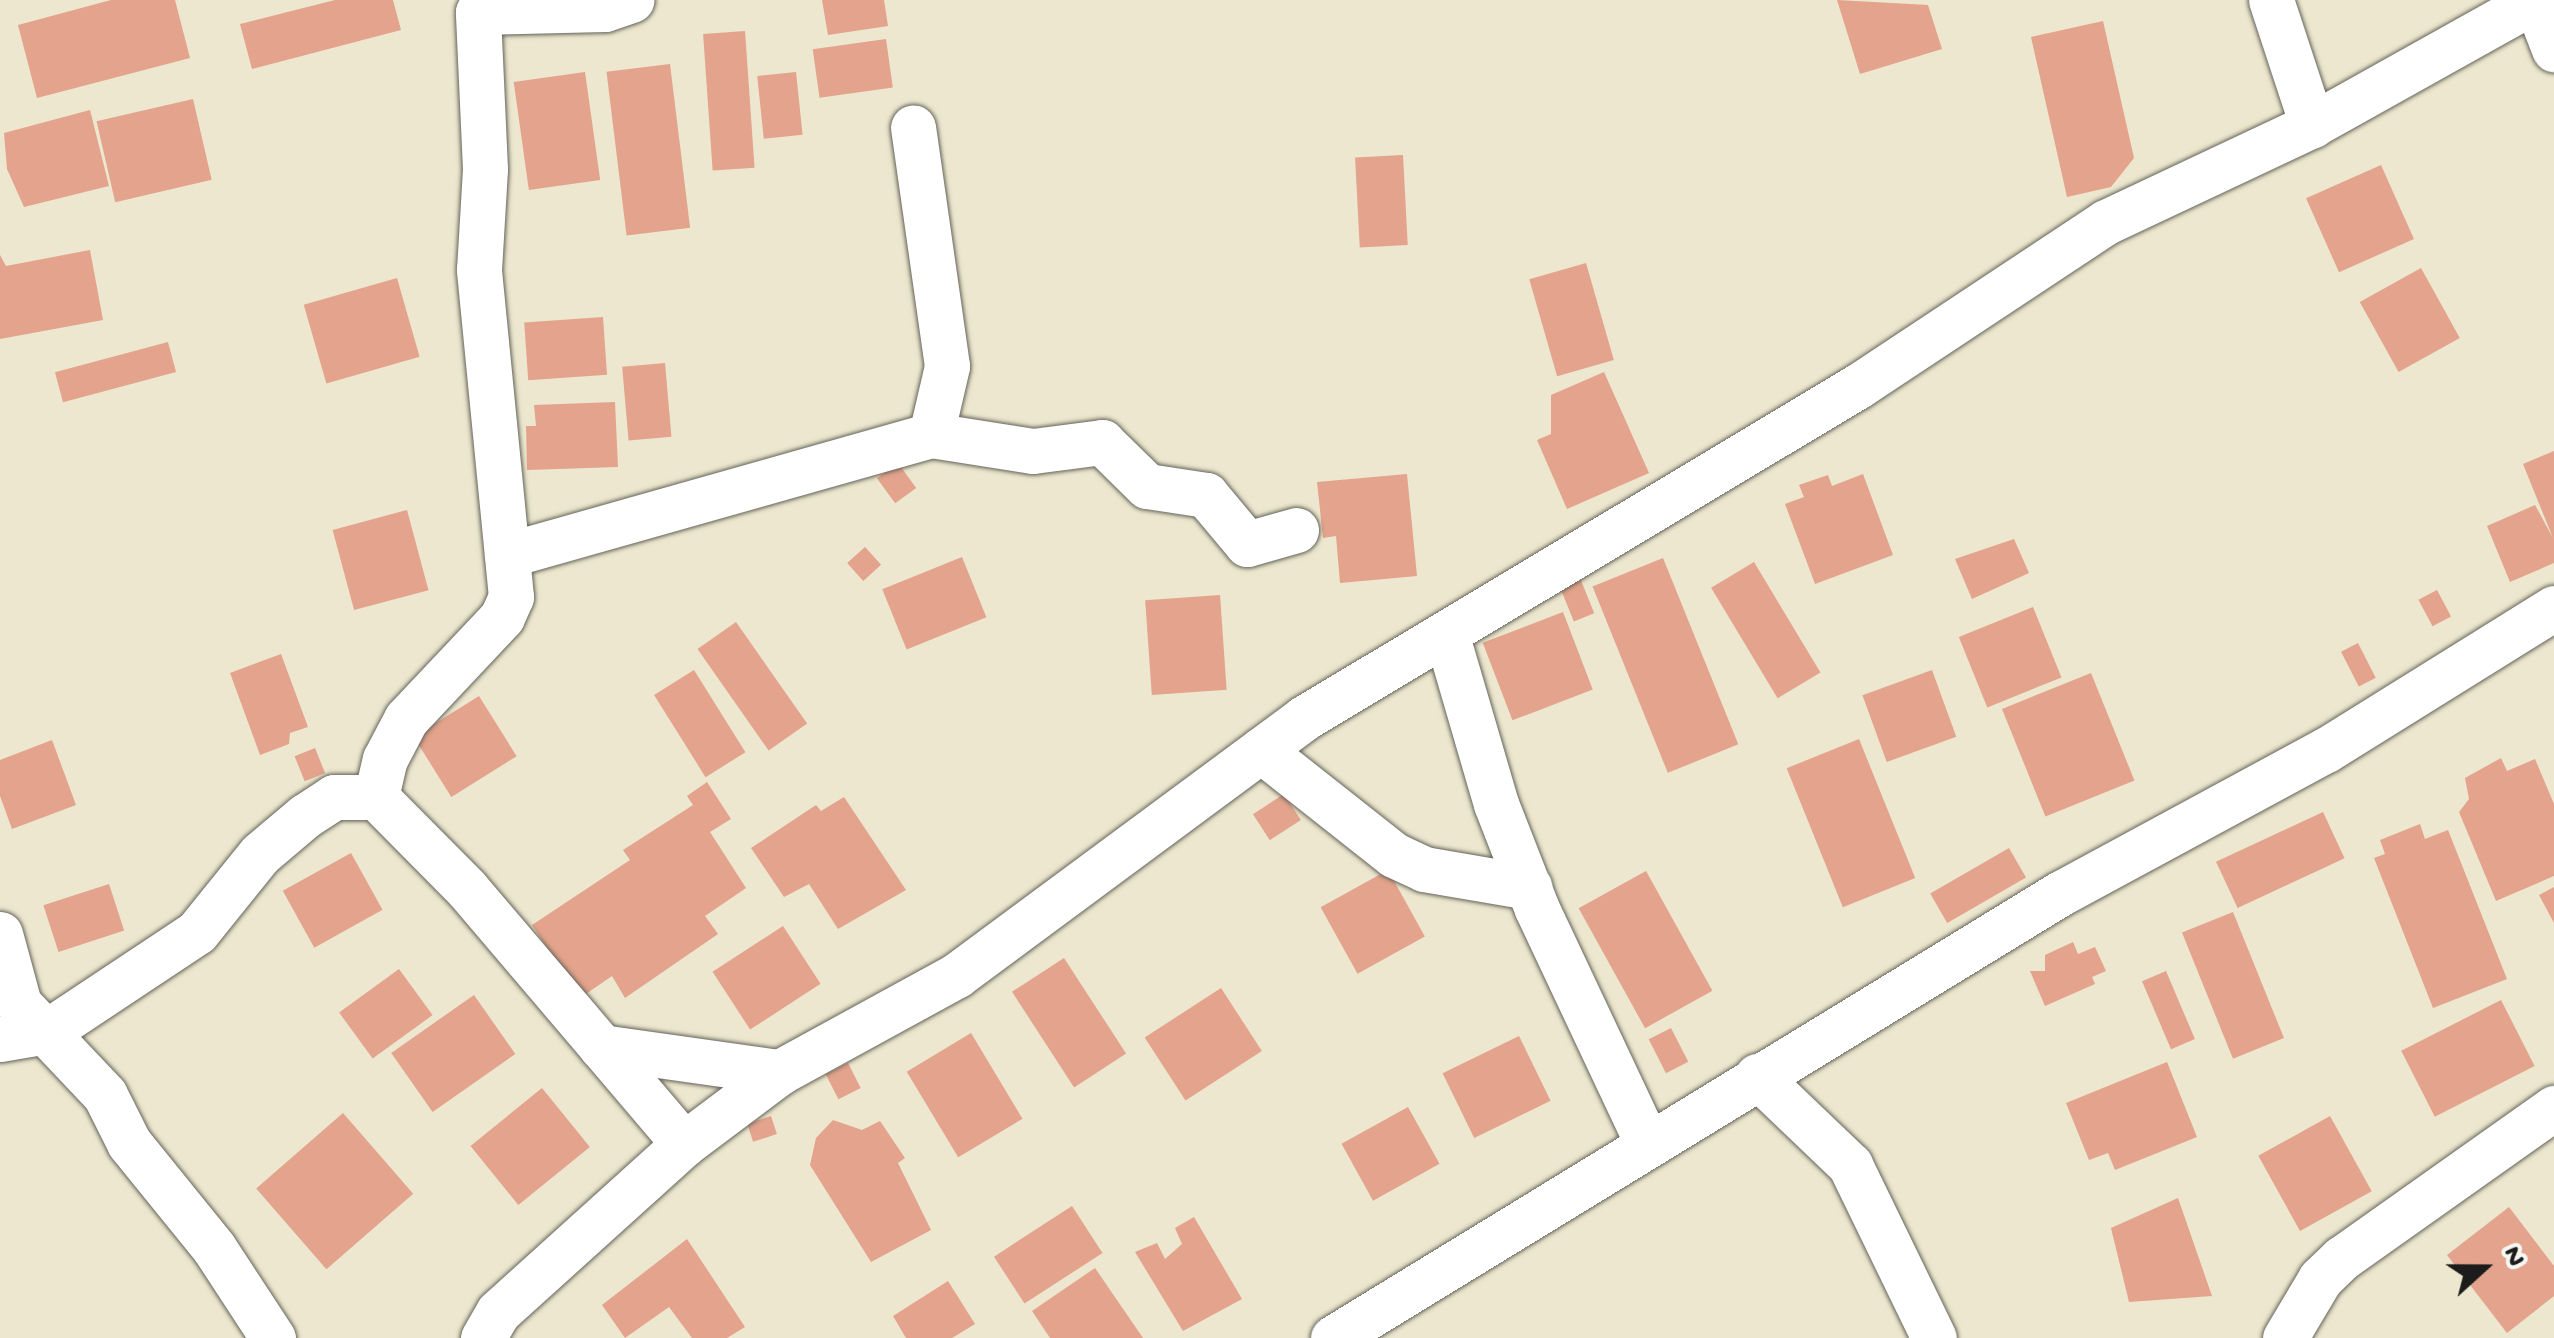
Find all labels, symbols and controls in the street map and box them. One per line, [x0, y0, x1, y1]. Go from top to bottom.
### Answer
north arrow [2434, 1218, 2534, 1318]
text: N [2494, 1243, 2531, 1272]

